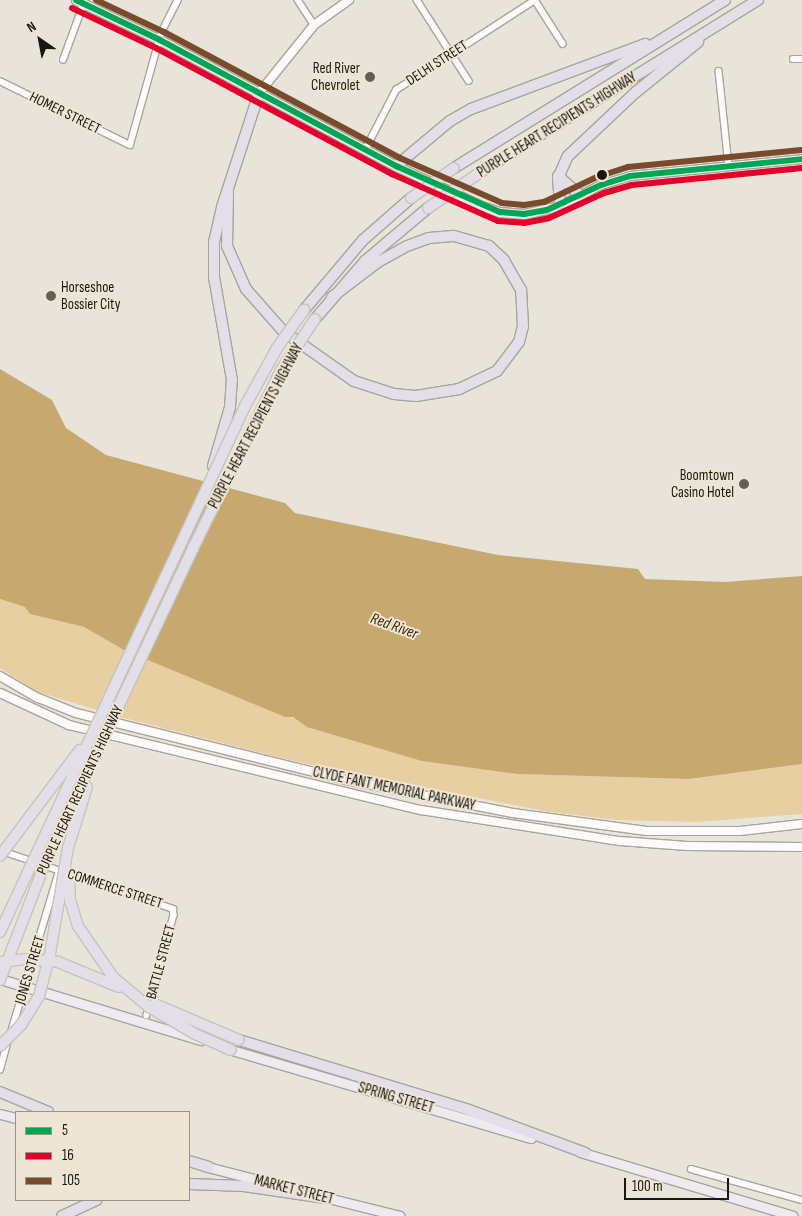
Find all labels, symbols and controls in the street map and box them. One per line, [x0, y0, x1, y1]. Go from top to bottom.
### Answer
north arrow [15, 15, 65, 65]
text: N [24, 18, 39, 36]
street label: DELHI STREET [403, 36, 471, 90]
place label: Red River Chevrolet [311, 59, 360, 94]
street label: PURPLE HEART RECIPIENTS HIGHWAY [474, 68, 640, 182]
marker: Red River Chevrolet [364, 71, 376, 83]
street label: HOMER STREET [26, 88, 104, 138]
unlabelled marker [597, 170, 607, 180]
place label: Horseshoe Bossier City [61, 278, 120, 313]
marker: Horseshoe Bossier City [45, 290, 57, 302]
street label: PURPLE HEART RECIPIENTS HIGHWAY [205, 340, 307, 512]
place label: Boomtown Casino Hotel [671, 466, 734, 501]
marker: Boomtown Casino Hotel [738, 478, 750, 490]
water label: Red River [368, 610, 420, 644]
street label: PURPLE HEART RECIPIENTS HIGHWAY [33, 702, 127, 878]
street label: CLYDE FANT MEMORIAL PARKWAY [311, 763, 477, 815]
street label: COMMERCE STREET [65, 865, 165, 913]
street label: BATTLE STREET [142, 923, 180, 1001]
street label: JONES STREET [11, 933, 49, 1007]
street label: SPRING STREET [356, 1079, 436, 1117]
legend [15, 1111, 190, 1201]
text: 5 [62, 1121, 68, 1140]
text: 16 [62, 1146, 74, 1165]
scale bar [627, 1168, 732, 1200]
text: 105 [62, 1171, 80, 1190]
street label: MARKET STREET [252, 1171, 336, 1209]
text: 100 m [632, 1177, 663, 1196]

